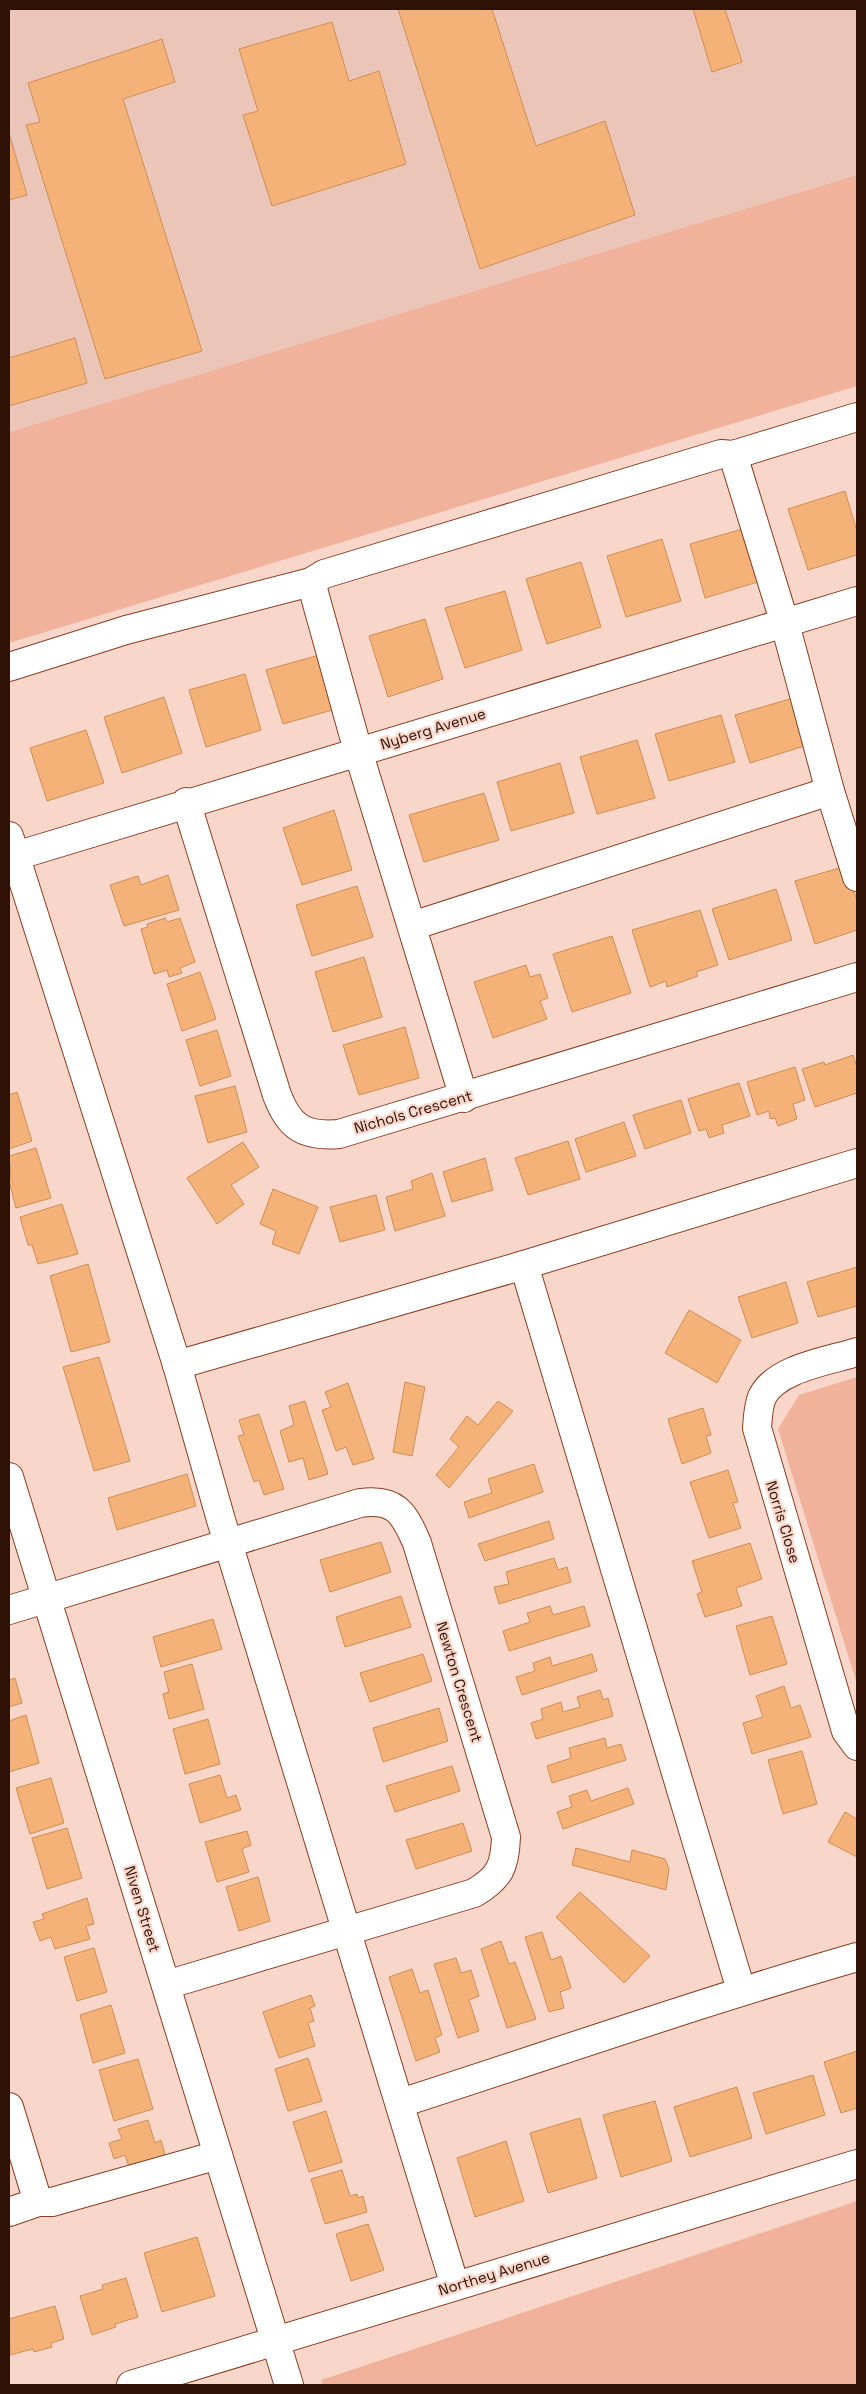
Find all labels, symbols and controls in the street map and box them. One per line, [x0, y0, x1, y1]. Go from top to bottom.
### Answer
street label: Nyberg Avenue [378, 703, 488, 754]
street label: Nichols Crescent [352, 1086, 474, 1137]
street label: Norris Close [762, 1478, 805, 1566]
street label: Newton Crescent [432, 1619, 487, 1745]
street label: Niven Street [120, 1863, 165, 1954]
street label: Northey Avenue [436, 2247, 552, 2300]

